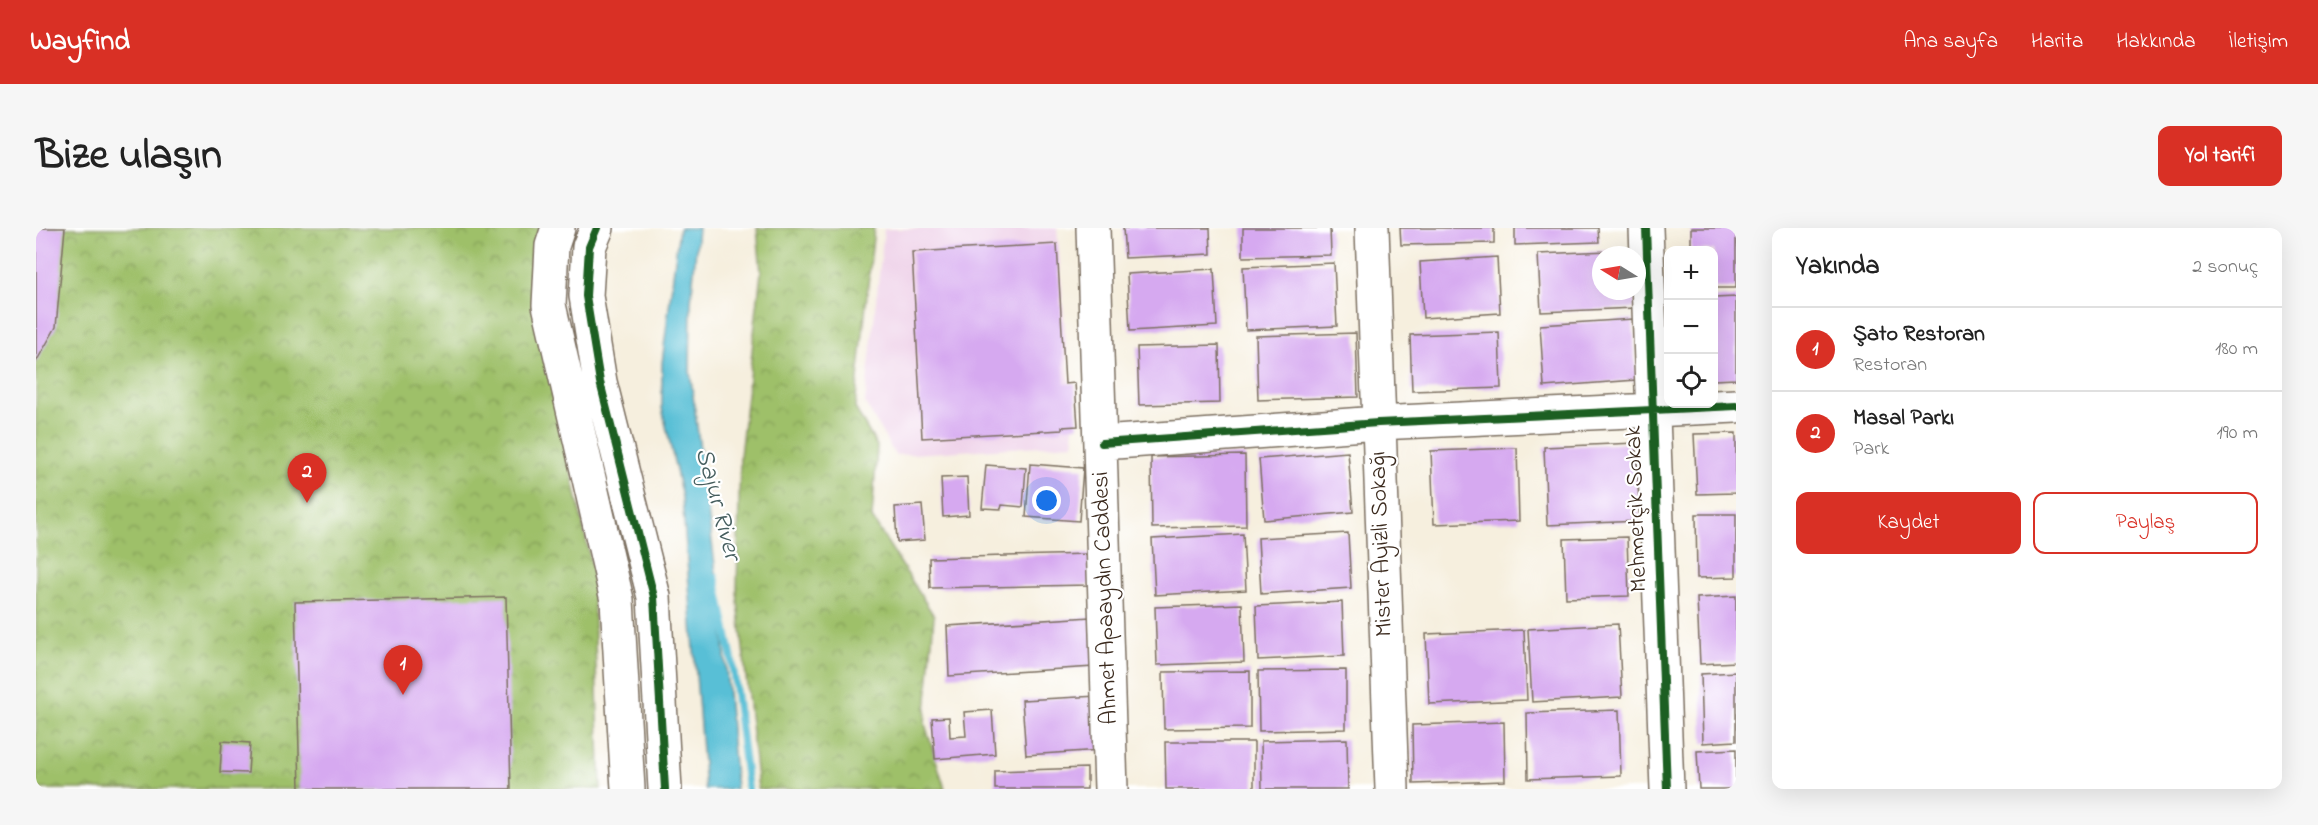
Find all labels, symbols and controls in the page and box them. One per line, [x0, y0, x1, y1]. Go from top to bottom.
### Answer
text: Wayfind [30, 22, 130, 63]
text: Ana sayfa [1903, 27, 1998, 57]
text: Harita [2031, 27, 2083, 57]
text: Hakkında [2116, 27, 2196, 57]
text: İletişim [2229, 27, 2288, 57]
text: Bize ulaşın [36, 126, 222, 187]
button: Yol tarifi [2158, 126, 2282, 186]
north arrow [1592, 246, 1646, 300]
map controls [1664, 246, 1718, 408]
button: + [1664, 246, 1718, 300]
text: Yakında [1796, 248, 1880, 286]
text: 2 sonuç [2192, 253, 2258, 282]
button: − [1664, 300, 1718, 354]
text: Şato Restoran [1853, 319, 1985, 351]
text: 1 [1812, 335, 1819, 364]
text: 180 m [2215, 335, 2258, 364]
text: Restoran [1853, 351, 1927, 380]
button: locate [1664, 354, 1718, 408]
text: Masal Parkı [1853, 403, 1954, 435]
text: 2 [1811, 419, 1820, 448]
text: 190 m [2216, 419, 2258, 448]
street label: Mehmetçik Sokak [1617, 425, 1657, 593]
text: Park [1853, 435, 1889, 464]
water label: Sajur River [684, 444, 751, 567]
street label: Mister Ayizli Sokağı [1361, 450, 1404, 638]
pin: 2 [288, 454, 326, 503]
street label: Ahmet Apaaydın Caddesi [1084, 471, 1129, 725]
your location [1032, 486, 1061, 515]
button: Kaydet [1796, 492, 2021, 554]
button: Paylaş [2033, 492, 2258, 554]
pin: 1 [384, 646, 422, 695]

